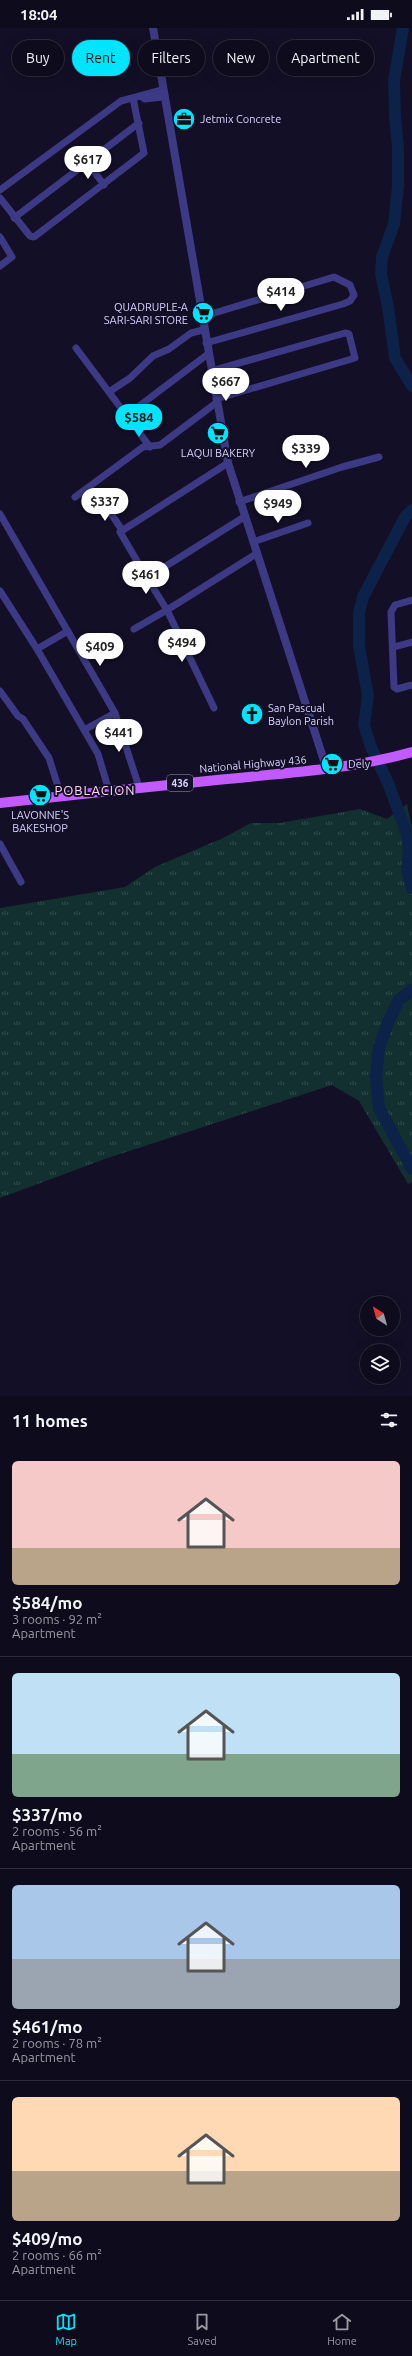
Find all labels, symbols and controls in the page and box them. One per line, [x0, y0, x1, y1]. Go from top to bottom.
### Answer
text: 18:04 [20, 6, 58, 23]
chip: Buy [12, 40, 64, 76]
chip: Rent [72, 40, 130, 76]
chip: Filters [138, 40, 205, 76]
chip: New [213, 40, 269, 76]
chip: Apartment [277, 40, 374, 76]
office icon: Jetmix Concrete [171, 106, 197, 132]
place label: Jetmix Concrete [200, 113, 281, 125]
pin: $617 [64, 146, 112, 180]
text: $617 [73, 152, 103, 166]
pin: $414 [257, 278, 305, 312]
text: $414 [266, 284, 296, 298]
supermarket icon: QUADRUPLE-A SARI-SARI STORE [190, 300, 216, 326]
place label: QUADRUPLE-A SARI-SARI STORE [104, 301, 189, 326]
pin: $667 [202, 368, 250, 402]
text: $667 [211, 374, 241, 388]
pin: $584 [115, 404, 163, 438]
text: $584 [124, 410, 154, 424]
supermarket icon: LAQUI BAKERY [205, 420, 231, 446]
pin: $339 [282, 435, 330, 469]
text: $339 [291, 441, 321, 455]
place label: LAQUI BAKERY [181, 447, 256, 459]
pin: $337 [81, 488, 129, 522]
pin: $949 [254, 490, 302, 524]
text: $337 [90, 494, 120, 508]
text: $949 [263, 496, 293, 510]
pin: $461 [122, 561, 170, 595]
text: $461 [131, 567, 161, 581]
pin: $494 [158, 629, 206, 663]
pin: $409 [76, 633, 124, 667]
text: $494 [167, 635, 197, 649]
text: $409 [85, 639, 115, 653]
church icon: San Pascual Baylon Parish [239, 701, 265, 727]
place label: San Pascual Baylon Parish [268, 702, 334, 727]
pin: $441 [95, 719, 143, 753]
text: $441 [104, 725, 134, 739]
supermarket icon: Dely [319, 751, 345, 777]
street label: National Highway 436 [199, 753, 307, 775]
place label: Dely [348, 758, 371, 770]
road number: 436 [167, 775, 193, 791]
supermarket icon: LAVONNE'S BAKESHOP [27, 782, 53, 808]
district label: POBLACION [54, 783, 136, 797]
place label: LAVONNE'S BAKESHOP [11, 809, 69, 834]
north arrow [360, 1296, 400, 1336]
map controls [360, 1296, 400, 1384]
button: layers [360, 1344, 400, 1384]
icon: filters [378, 1409, 400, 1431]
text: 11 homes [12, 1411, 88, 1430]
icon: home [170, 1487, 242, 1559]
text: $584/mo [12, 1593, 82, 1612]
text: 3 rooms · 92 m² [12, 1612, 102, 1626]
text: Apartment [12, 1626, 76, 1640]
icon: home [170, 1699, 242, 1771]
text: $337/mo [12, 1805, 82, 1824]
text: 2 rooms · 56 m² [12, 1824, 102, 1838]
text: Apartment [12, 1838, 76, 1852]
icon: home [170, 1911, 242, 1983]
text: $461/mo [12, 2017, 82, 2036]
text: 2 rooms · 78 m² [12, 2036, 102, 2050]
text: Apartment [12, 2050, 76, 2064]
icon: home [170, 2123, 242, 2195]
text: $409/mo [12, 2229, 82, 2248]
text: 2 rooms · 66 m² [12, 2248, 102, 2262]
text: Apartment [12, 2262, 76, 2276]
tab: Map [55, 2311, 77, 2347]
tab: Saved [188, 2311, 217, 2347]
tab: Home [327, 2311, 357, 2347]

